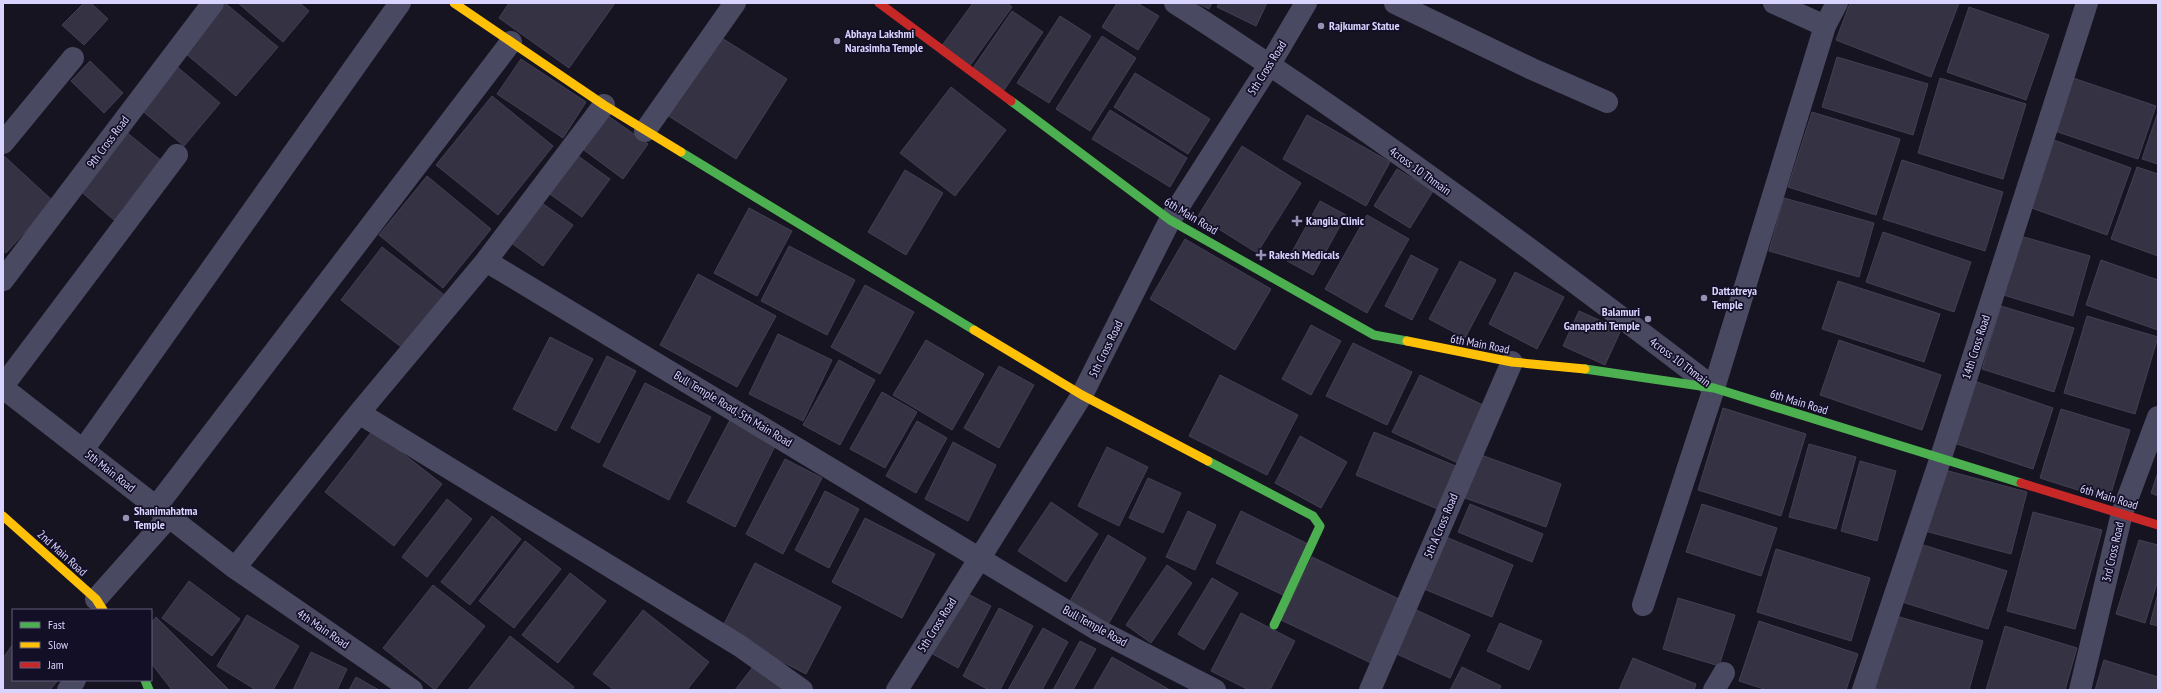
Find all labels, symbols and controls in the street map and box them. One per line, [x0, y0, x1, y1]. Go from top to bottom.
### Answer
place label: Rajkumar Statue [1329, 18, 1400, 33]
marker: Rajkumar Statue [1316, 21, 1326, 31]
place label: Abhaya Lakshmi Narasimha Temple [844, 26, 923, 55]
marker: Abhaya Lakshmi Narasimha Temple [832, 36, 842, 46]
street label: 5th Cross Road [1244, 38, 1289, 98]
street label: 9th Cross Road [83, 113, 132, 171]
street label: 4cross 10 Thmain [1386, 143, 1454, 198]
street label: 6th Main Road [1162, 194, 1221, 237]
place label: Kangila Clinic [1306, 213, 1365, 228]
marker: Kangila Clinic [1291, 215, 1303, 227]
place label: Rakesh Medicals [1269, 247, 1339, 262]
marker: Rakesh Medicals [1256, 250, 1266, 260]
place label: Dattatreya Temple [1712, 283, 1757, 312]
marker: Dattatreya Temple [1699, 293, 1709, 303]
place label: Balamuri Ganapathi Temple [1564, 304, 1640, 333]
street label: 14th Cross Road [1958, 313, 1993, 381]
marker: Balamuri Ganapathi Temple [1643, 314, 1653, 324]
street label: 5th Cross Road [1085, 318, 1126, 380]
street label: 6th Main Road [1449, 330, 1511, 357]
street label: 4cross 10 Thmain [1647, 334, 1714, 390]
street label: Bull Temple Road, 5th Main Road [671, 367, 795, 450]
street label: 6th Main Road [1768, 386, 1830, 417]
street label: 5th Main Road [82, 446, 139, 495]
street label: 6th Main Road [2078, 481, 2140, 512]
street label: 5th A Cross Road [1420, 491, 1461, 560]
place label: Shanimahatma Temple [134, 503, 197, 532]
marker: Shanimahatma Temple [121, 513, 131, 523]
street label: 3rd Cross Road [2098, 520, 2127, 583]
street label: 2nd Main Road [34, 526, 90, 579]
street label: 5th Cross Road [914, 595, 959, 655]
street label: Bull Temple Road [1060, 602, 1130, 649]
street label: 4th Main Road [294, 606, 352, 652]
legend [12, 609, 152, 681]
text: Fast [48, 617, 66, 632]
text: Slow [48, 637, 69, 652]
text: Jam [47, 657, 64, 672]

